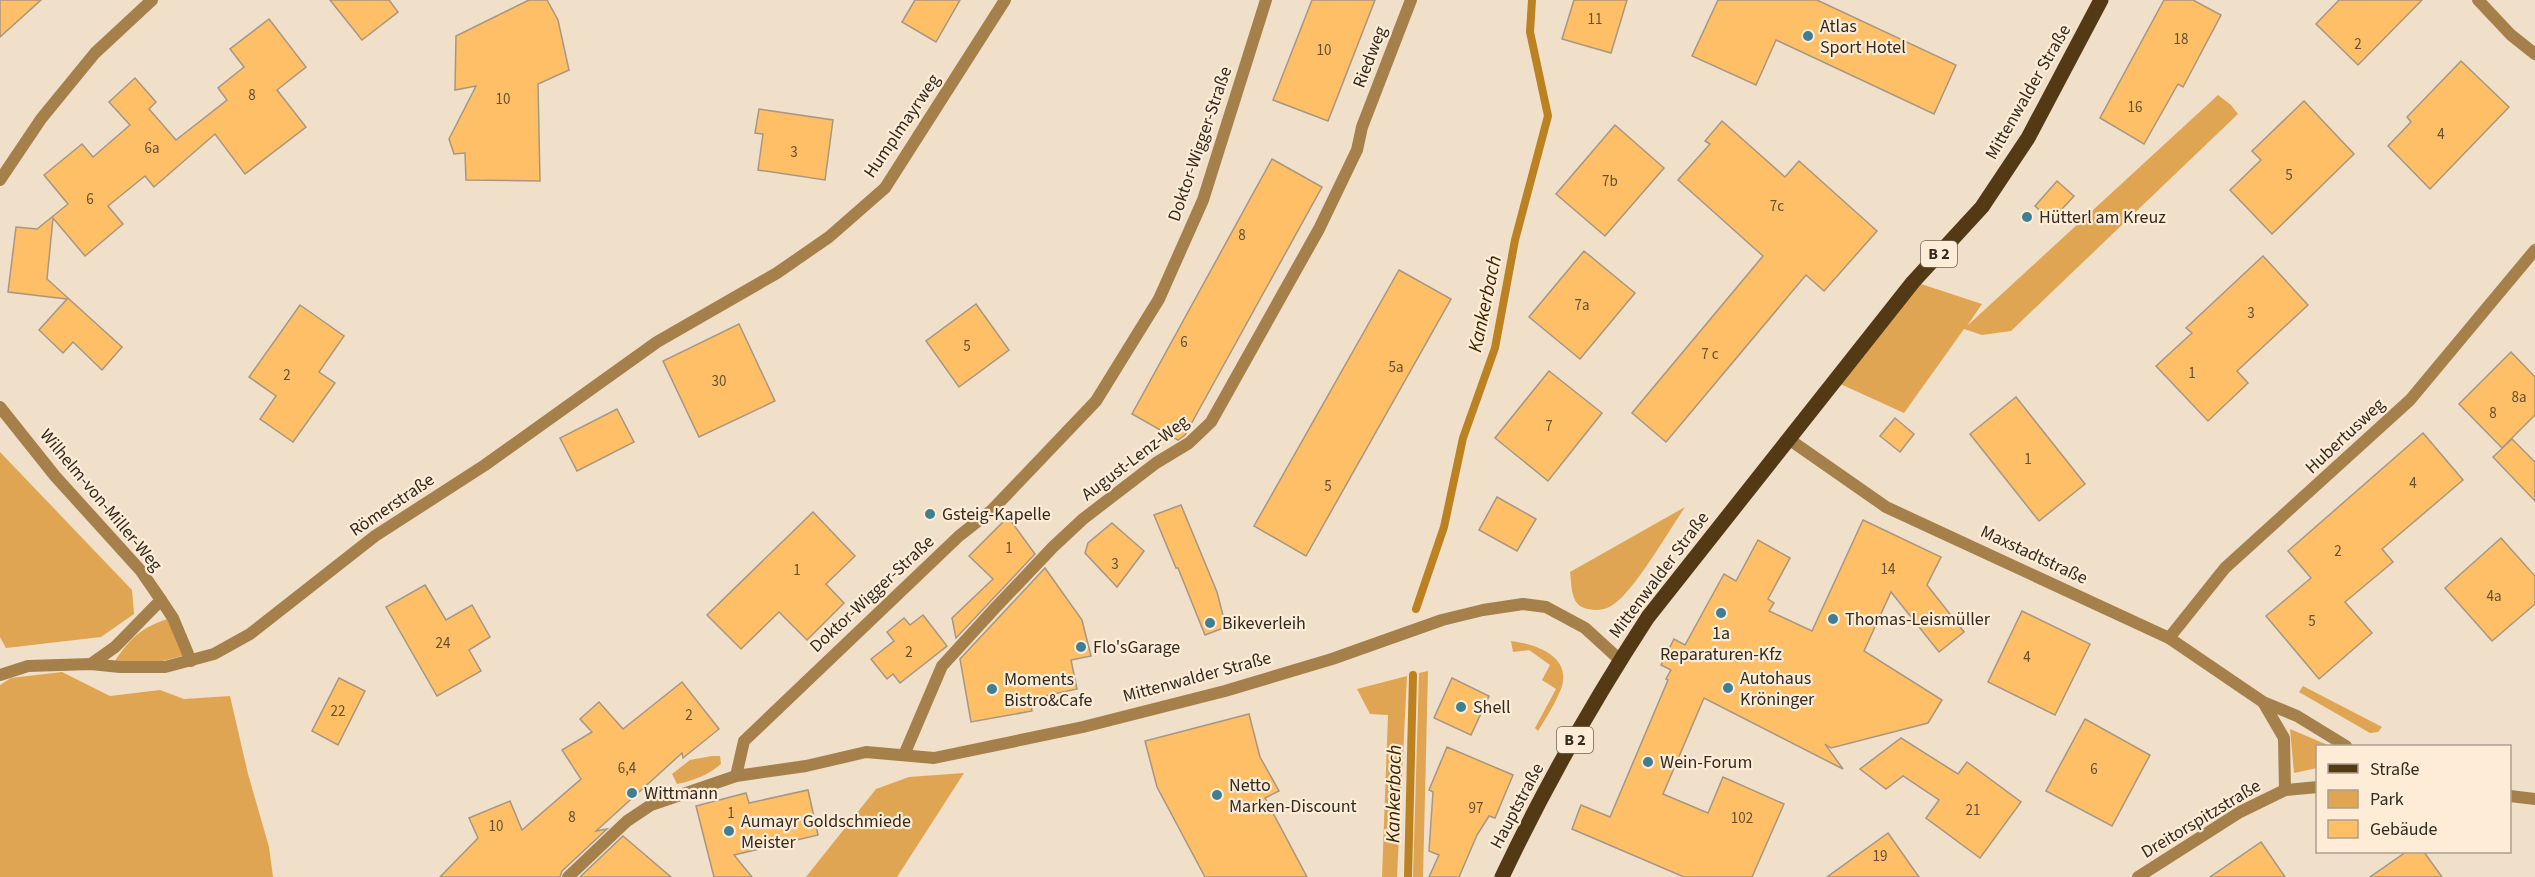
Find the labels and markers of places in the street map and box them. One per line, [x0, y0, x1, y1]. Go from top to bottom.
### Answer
place label: Atlas Sport Hotel [1820, 14, 1906, 60]
marker: Atlas Sport Hotel [1801, 29, 1815, 43]
place label: Hütterl am Kreuz [2039, 205, 2166, 230]
marker: Hütterl am Kreuz [2020, 210, 2034, 224]
place label: Gsteig-Kapelle [942, 502, 1051, 527]
marker: Gsteig-Kapelle [923, 507, 937, 521]
marker: 1a Reparaturen-Kfz [1714, 606, 1728, 620]
place label: Thomas-Leismüller [1845, 607, 1991, 632]
place label: Bikeverleih [1222, 611, 1306, 636]
marker: Thomas-Leismüller [1826, 612, 1840, 626]
marker: Bikeverleih [1203, 616, 1217, 630]
place label: 1a Reparaturen-Kfz [1660, 621, 1782, 667]
place label: Flo'sGarage [1093, 635, 1180, 660]
marker: Flo'sGarage [1074, 640, 1088, 654]
place label: Autohaus Kröninger [1740, 666, 1815, 712]
place label: Moments Bistro&Cafe [1004, 667, 1092, 713]
marker: Autohaus Kröninger [1721, 681, 1735, 695]
marker: Moments Bistro&Cafe [985, 682, 999, 696]
place label: Shell [1473, 695, 1511, 720]
marker: Shell [1454, 700, 1468, 714]
place label: Wein-Forum [1660, 750, 1752, 775]
marker: Wein-Forum [1641, 755, 1655, 769]
place label: Netto Marken-Discount [1229, 773, 1357, 819]
place label: Wittmann [644, 781, 718, 806]
marker: Wittmann [625, 786, 639, 800]
marker: Netto Marken-Discount [1210, 788, 1224, 802]
place label: Aumayr Goldschmiede Meister [741, 809, 911, 855]
marker: Aumayr Goldschmiede Meister [722, 824, 736, 838]

